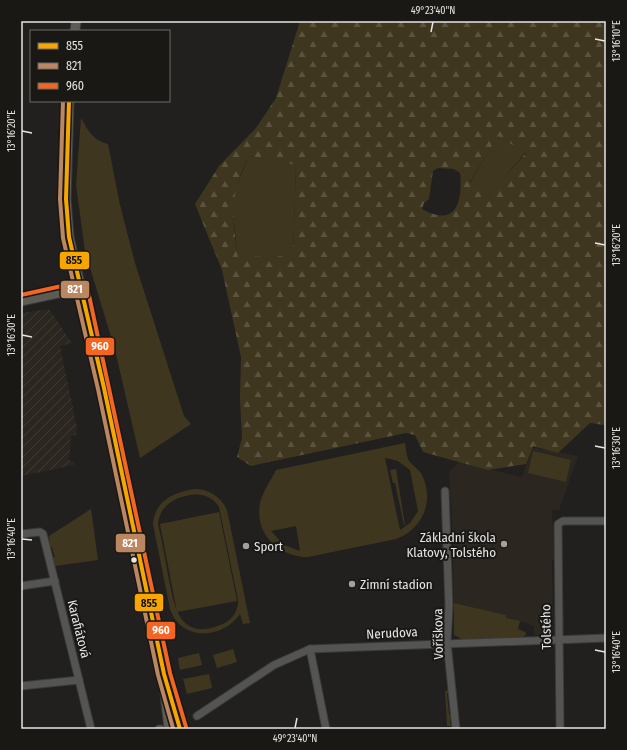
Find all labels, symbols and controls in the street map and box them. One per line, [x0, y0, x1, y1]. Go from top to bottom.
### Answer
text: 49°23'40"N [411, 5, 455, 17]
text: 13°16'10"E [611, 20, 623, 62]
legend [30, 30, 170, 102]
text: 855 [66, 39, 83, 53]
text: 821 [66, 59, 82, 73]
text: 960 [66, 79, 84, 93]
text: 13°16'20"E [6, 110, 18, 152]
text: 13°16'20"E [611, 224, 623, 266]
line badge: 855 [59, 251, 90, 270]
text: 855 [66, 254, 83, 267]
line badge: 821 [60, 280, 90, 299]
text: 821 [67, 283, 83, 296]
text: 13°16'30"E [6, 314, 18, 356]
line badge: 960 [85, 337, 115, 356]
text: 960 [91, 340, 109, 353]
text: 13°16'30"E [611, 427, 623, 469]
text: 13°16'40"E [6, 518, 18, 560]
place label: Základní škola Klatovy, Tolstého [406, 530, 496, 560]
line badge: 821 [115, 533, 146, 553]
text: 821 [122, 537, 138, 550]
place label: Sport [254, 539, 284, 554]
marker: Základní škola Klatovy, Tolstého [499, 539, 509, 549]
marker: Sport [241, 541, 251, 551]
unlabelled marker [129, 555, 139, 565]
place label: Zimní stadion [360, 577, 433, 592]
marker: Zimní stadion [347, 579, 357, 589]
line badge: 855 [134, 593, 164, 612]
text: 855 [141, 597, 158, 610]
street label: Karafiátová [65, 598, 93, 660]
street label: Tolstého [538, 604, 554, 650]
street label: Voříškova [430, 608, 446, 660]
line badge: 960 [146, 621, 176, 640]
text: 960 [152, 624, 170, 637]
street label: Nerudova [366, 624, 418, 642]
text: 13°16'40"E [611, 631, 623, 673]
text: 49°23'40"N [273, 733, 317, 745]

